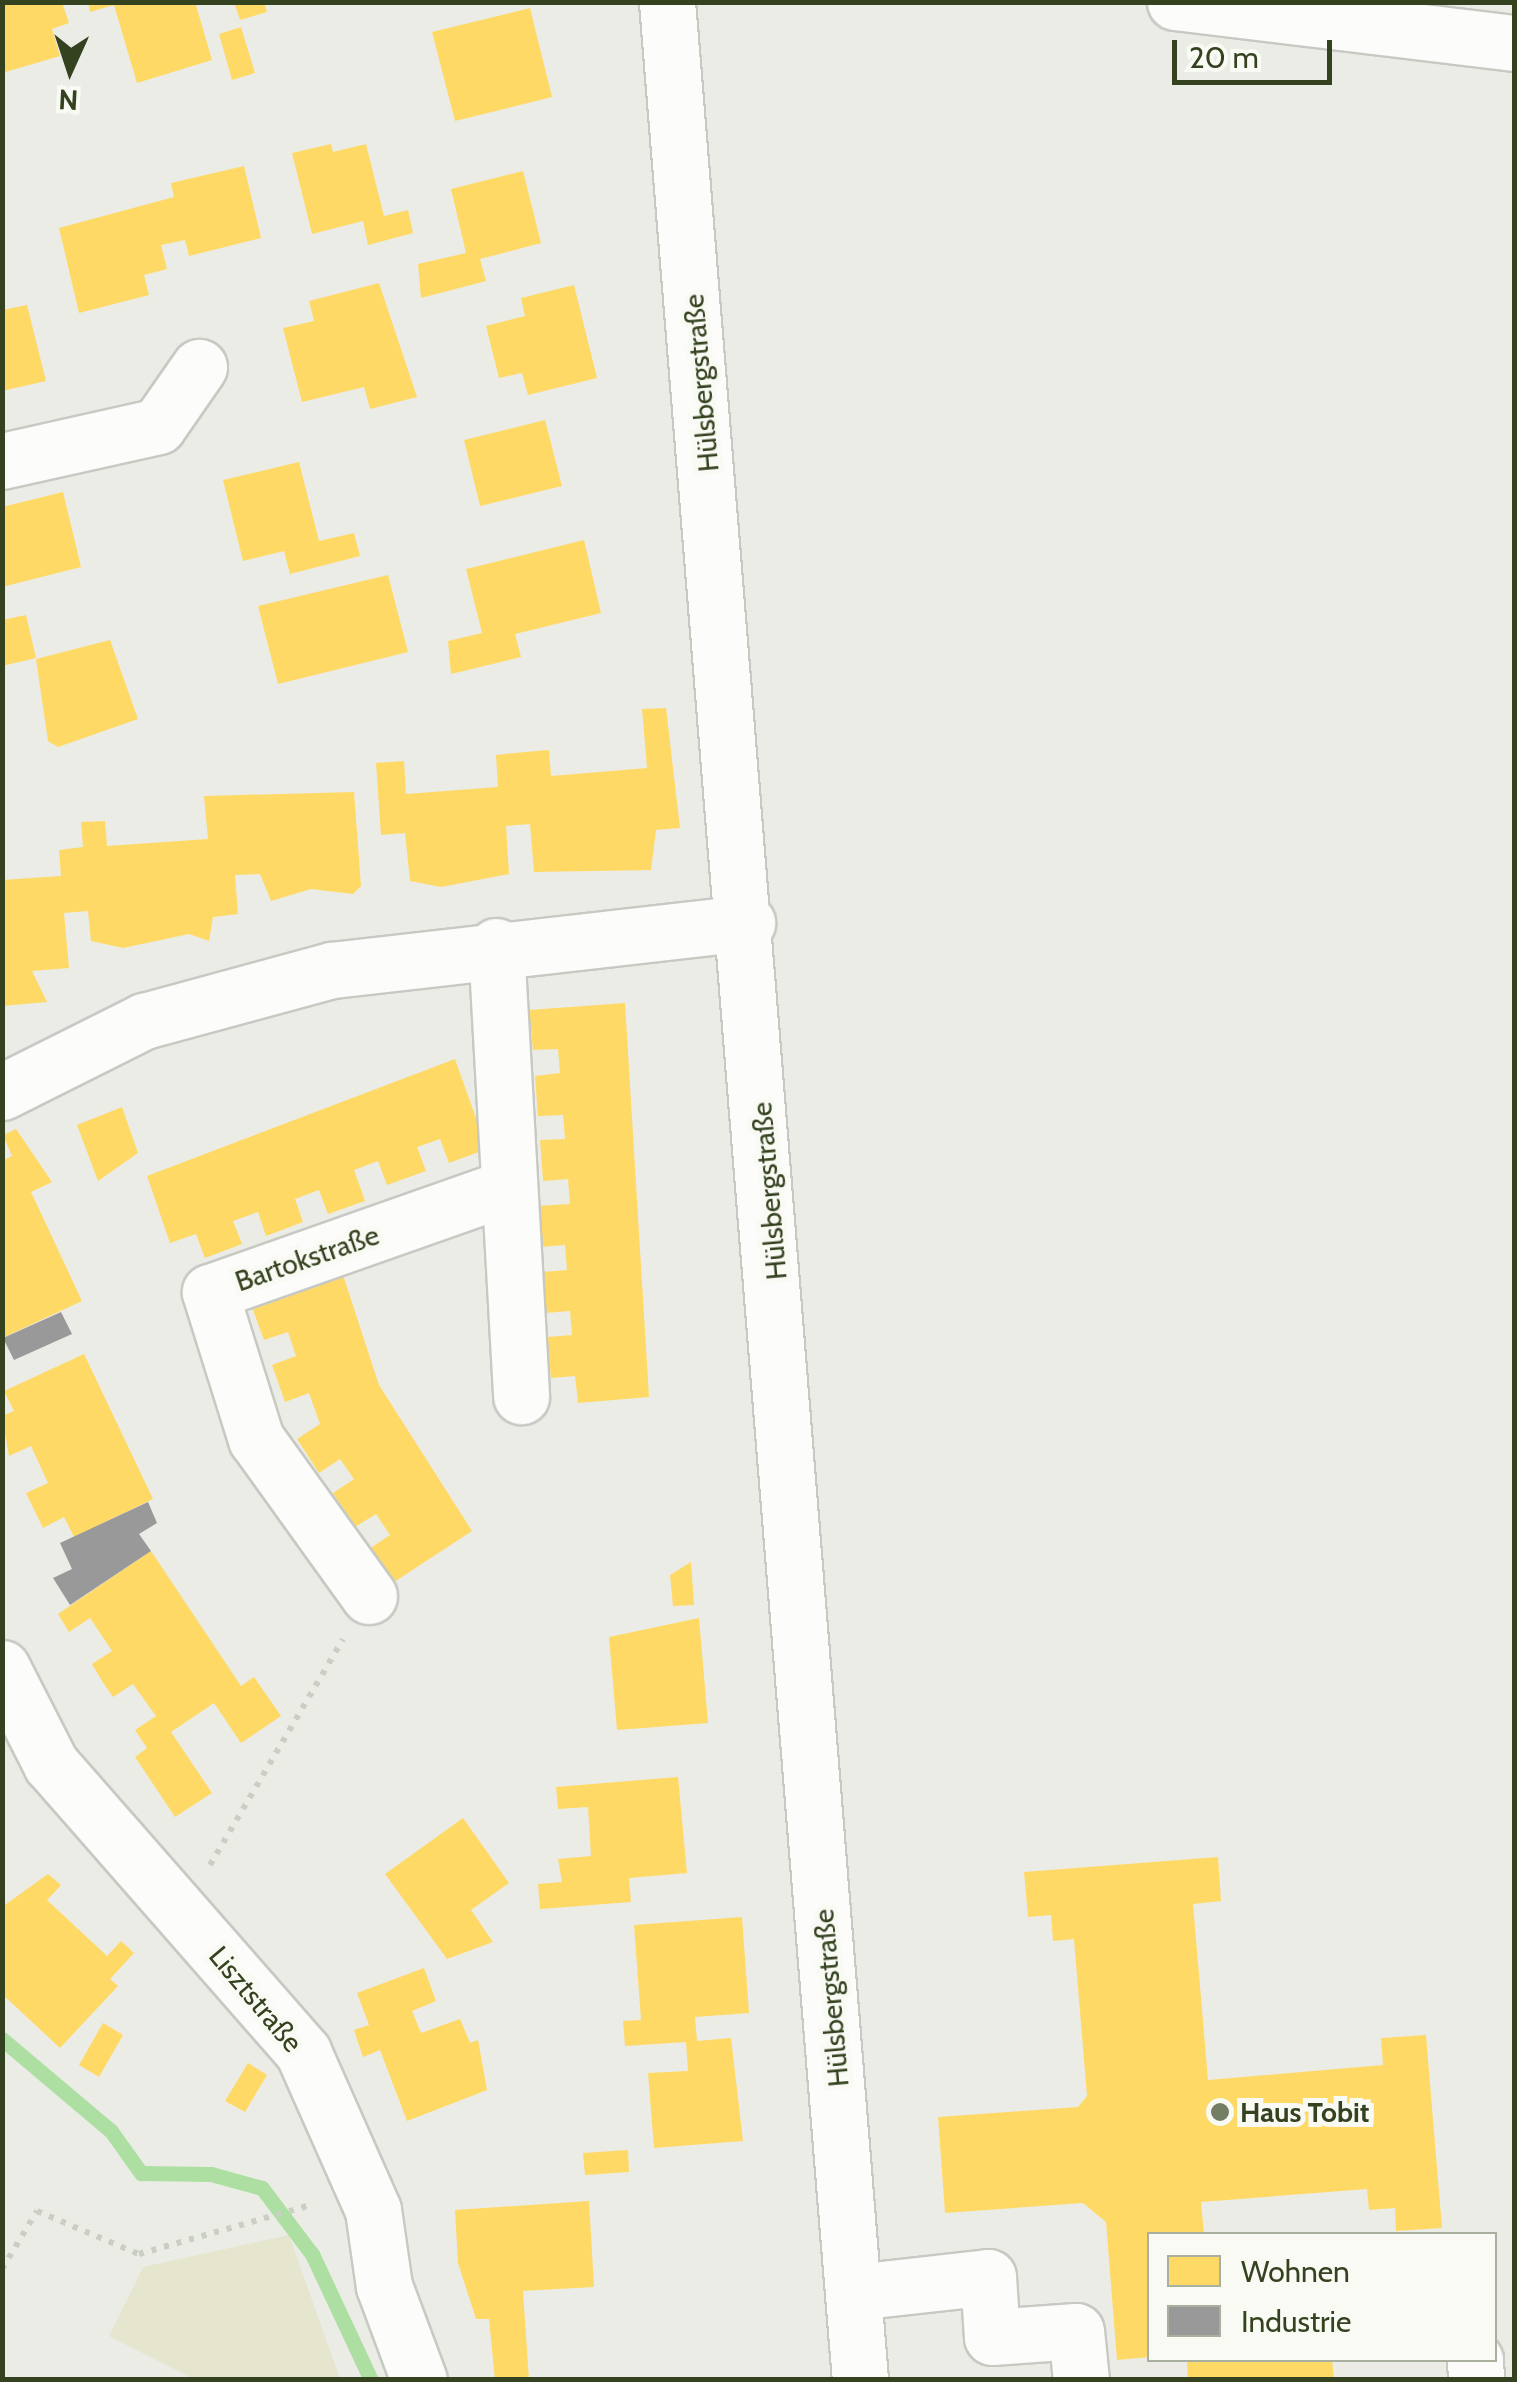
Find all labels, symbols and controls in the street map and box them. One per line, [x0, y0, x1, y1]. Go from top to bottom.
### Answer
north arrow [20, 20, 120, 120]
scale bar [1177, 20, 1337, 82]
text: 20 m [1189, 39, 1259, 76]
text: N [58, 82, 79, 117]
street label: Hülsbergstraße [676, 293, 726, 473]
street label: Hülsbergstraße [744, 1101, 794, 1281]
street label: Bartokstraße [231, 1218, 383, 1298]
street label: Hülsbergstraße [806, 1908, 856, 2088]
street label: Lisztstraße [202, 1939, 310, 2059]
place label: Haus Tobit [1240, 2095, 1369, 2129]
marker: Haus Tobit [1209, 2101, 1231, 2123]
legend [1147, 2232, 1497, 2362]
text: Wohnen [1241, 2253, 1350, 2290]
text: Industrie [1241, 2303, 1351, 2340]

